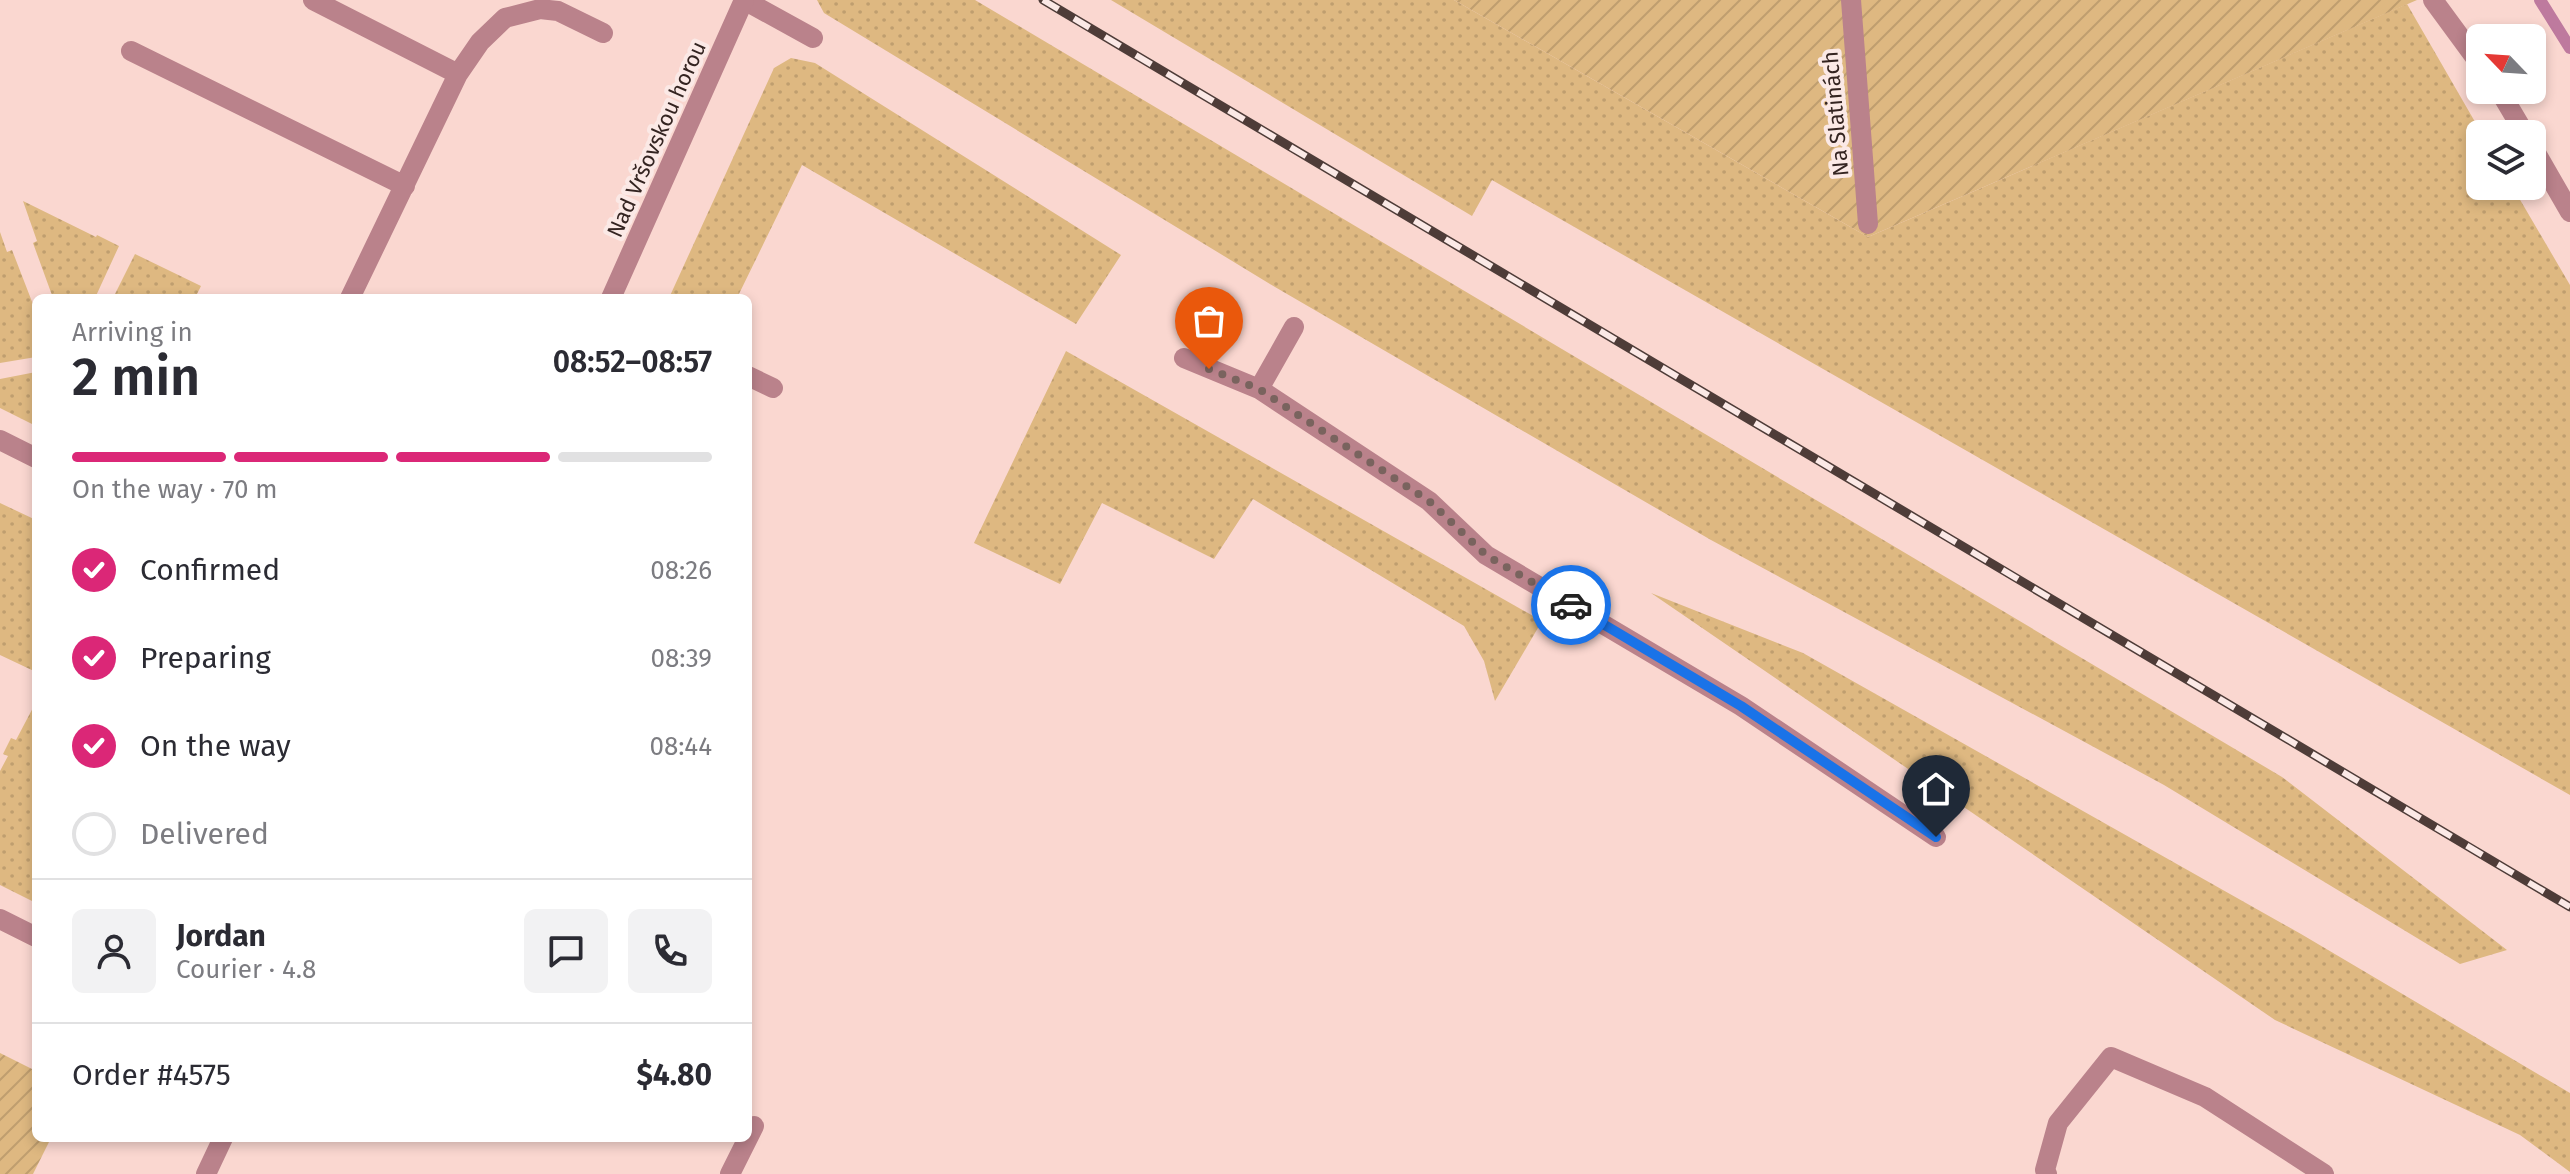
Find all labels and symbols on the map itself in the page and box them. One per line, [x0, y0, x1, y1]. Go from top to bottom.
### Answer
north arrow [2466, 24, 2546, 104]
street label: Nad Vršovskou horou [601, 37, 712, 241]
street label: Na Slatinách [1817, 50, 1854, 178]
pin [1175, 287, 1243, 369]
courier [1531, 565, 1611, 645]
pin [1902, 755, 1970, 837]

